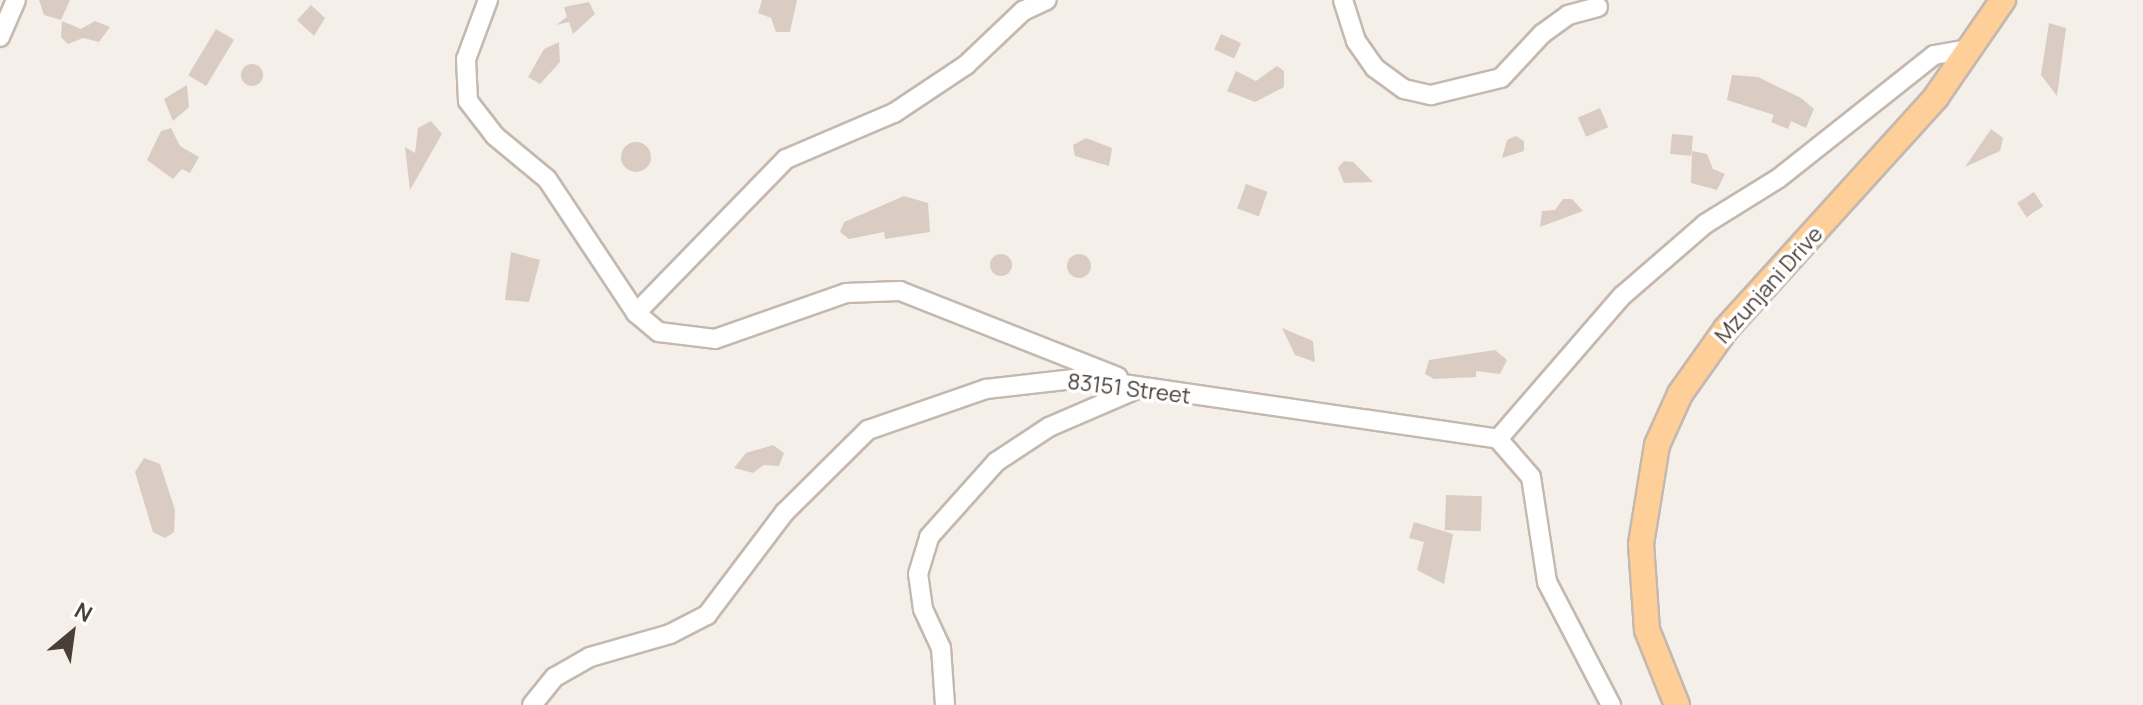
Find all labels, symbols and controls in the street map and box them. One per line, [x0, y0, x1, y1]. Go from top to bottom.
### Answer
street label: Mzunjani Drive [1710, 221, 1828, 349]
street label: 83151 Street [1066, 368, 1192, 410]
north arrow [32, 593, 112, 673]
text: N [69, 595, 98, 629]

